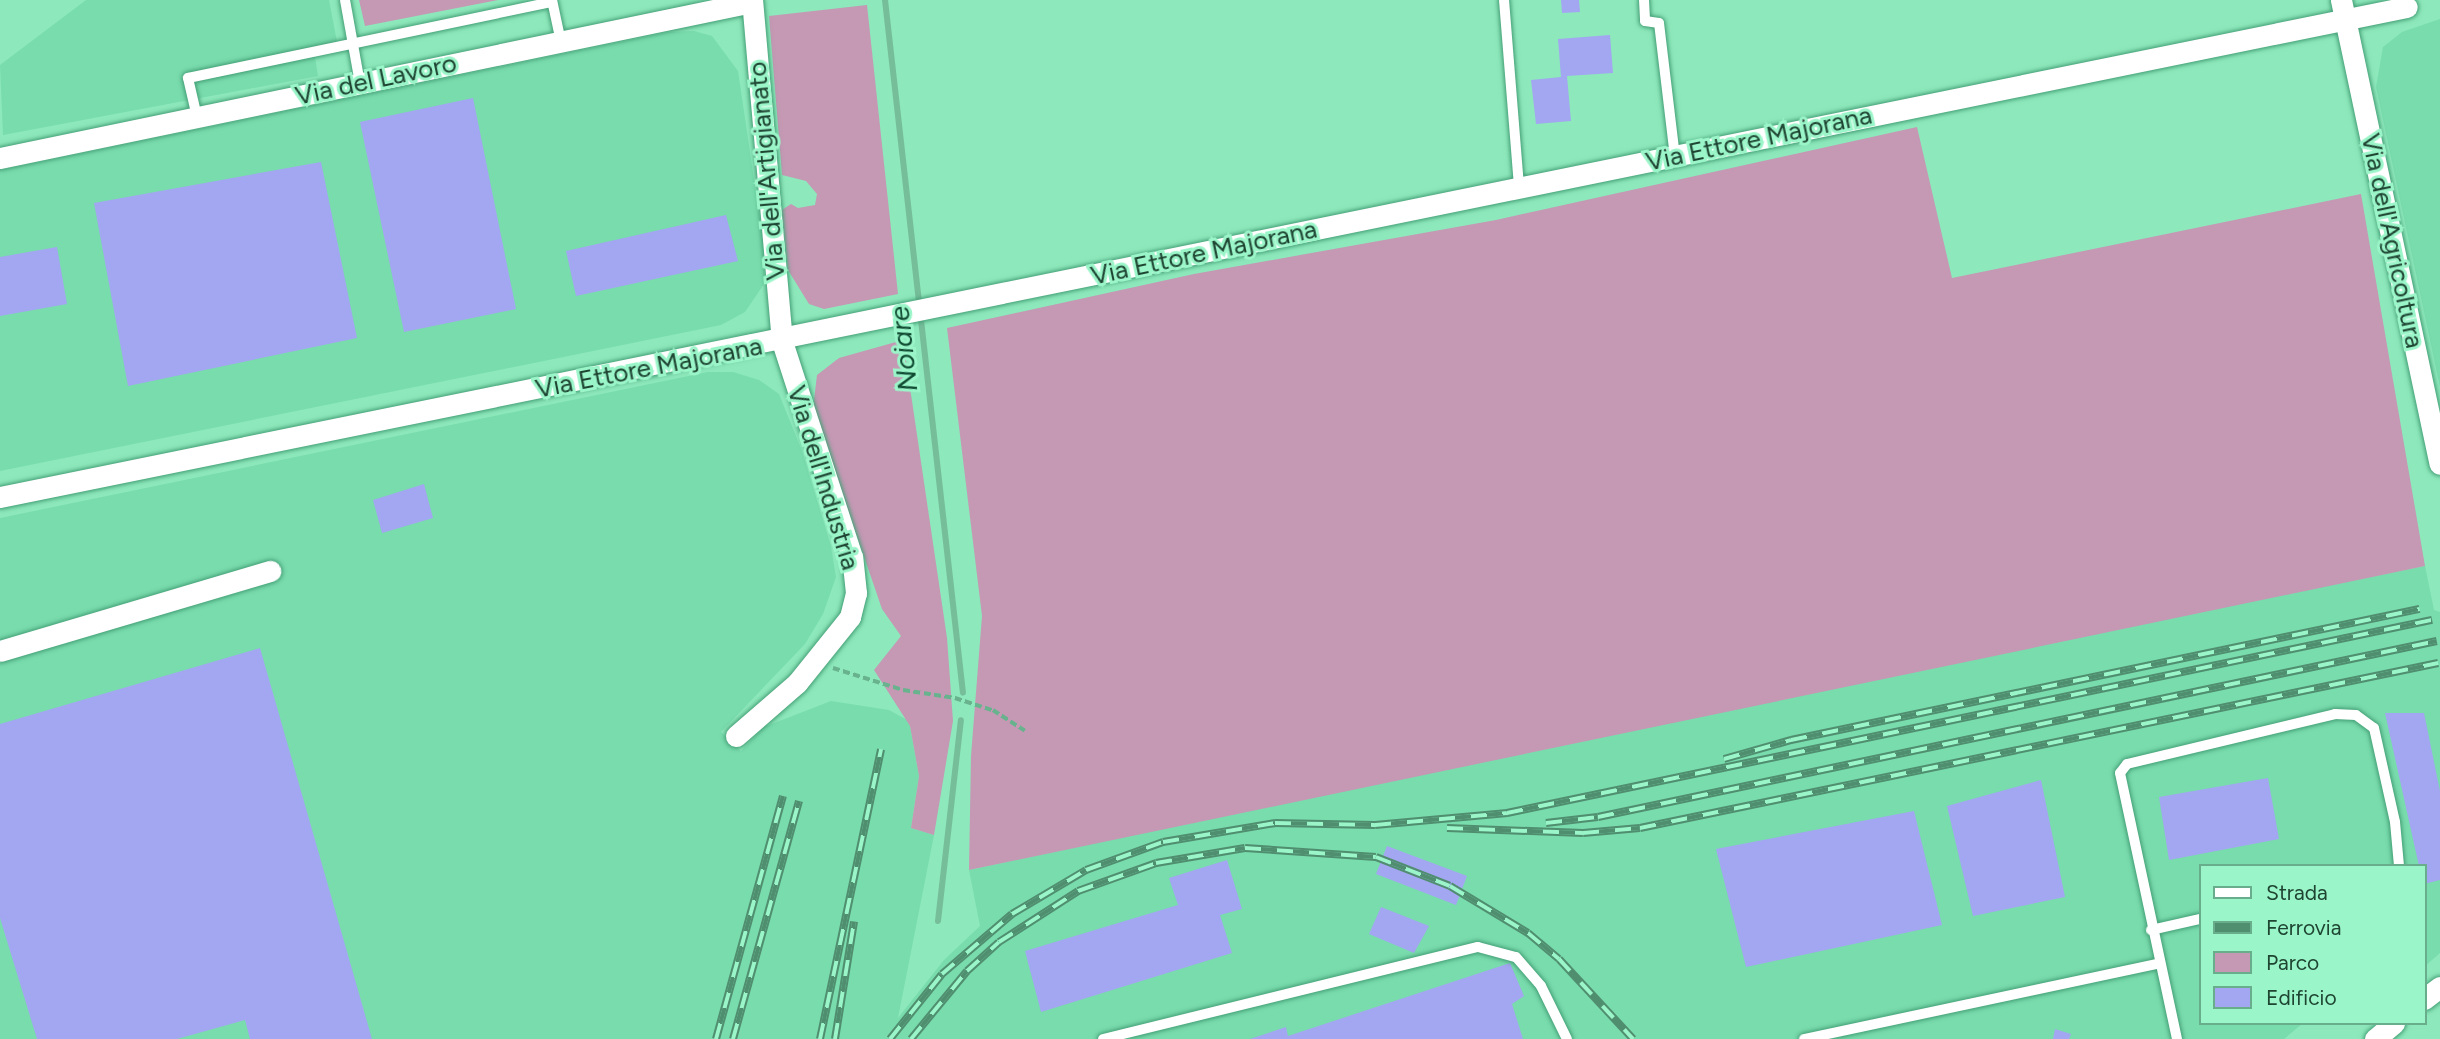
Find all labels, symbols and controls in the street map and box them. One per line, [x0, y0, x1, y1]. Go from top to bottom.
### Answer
street label: Via del Lavoro [293, 48, 459, 112]
street label: Via dell'Artigianato [742, 60, 792, 282]
street label: Via Ettore Majorana [1643, 100, 1875, 178]
street label: Via dell'Agricoltura [2354, 131, 2430, 351]
street label: Via Ettore Majorana [1088, 214, 1320, 292]
water label: Noiare [882, 305, 924, 393]
street label: Via Ettore Majorana [533, 331, 765, 405]
street label: Via dell'Industria [780, 382, 866, 574]
legend [2198, 864, 2426, 1025]
text: Strada [2266, 880, 2328, 905]
text: Ferrovia [2266, 915, 2341, 940]
text: Parco [2266, 950, 2319, 975]
text: Edificio [2266, 985, 2337, 1010]

